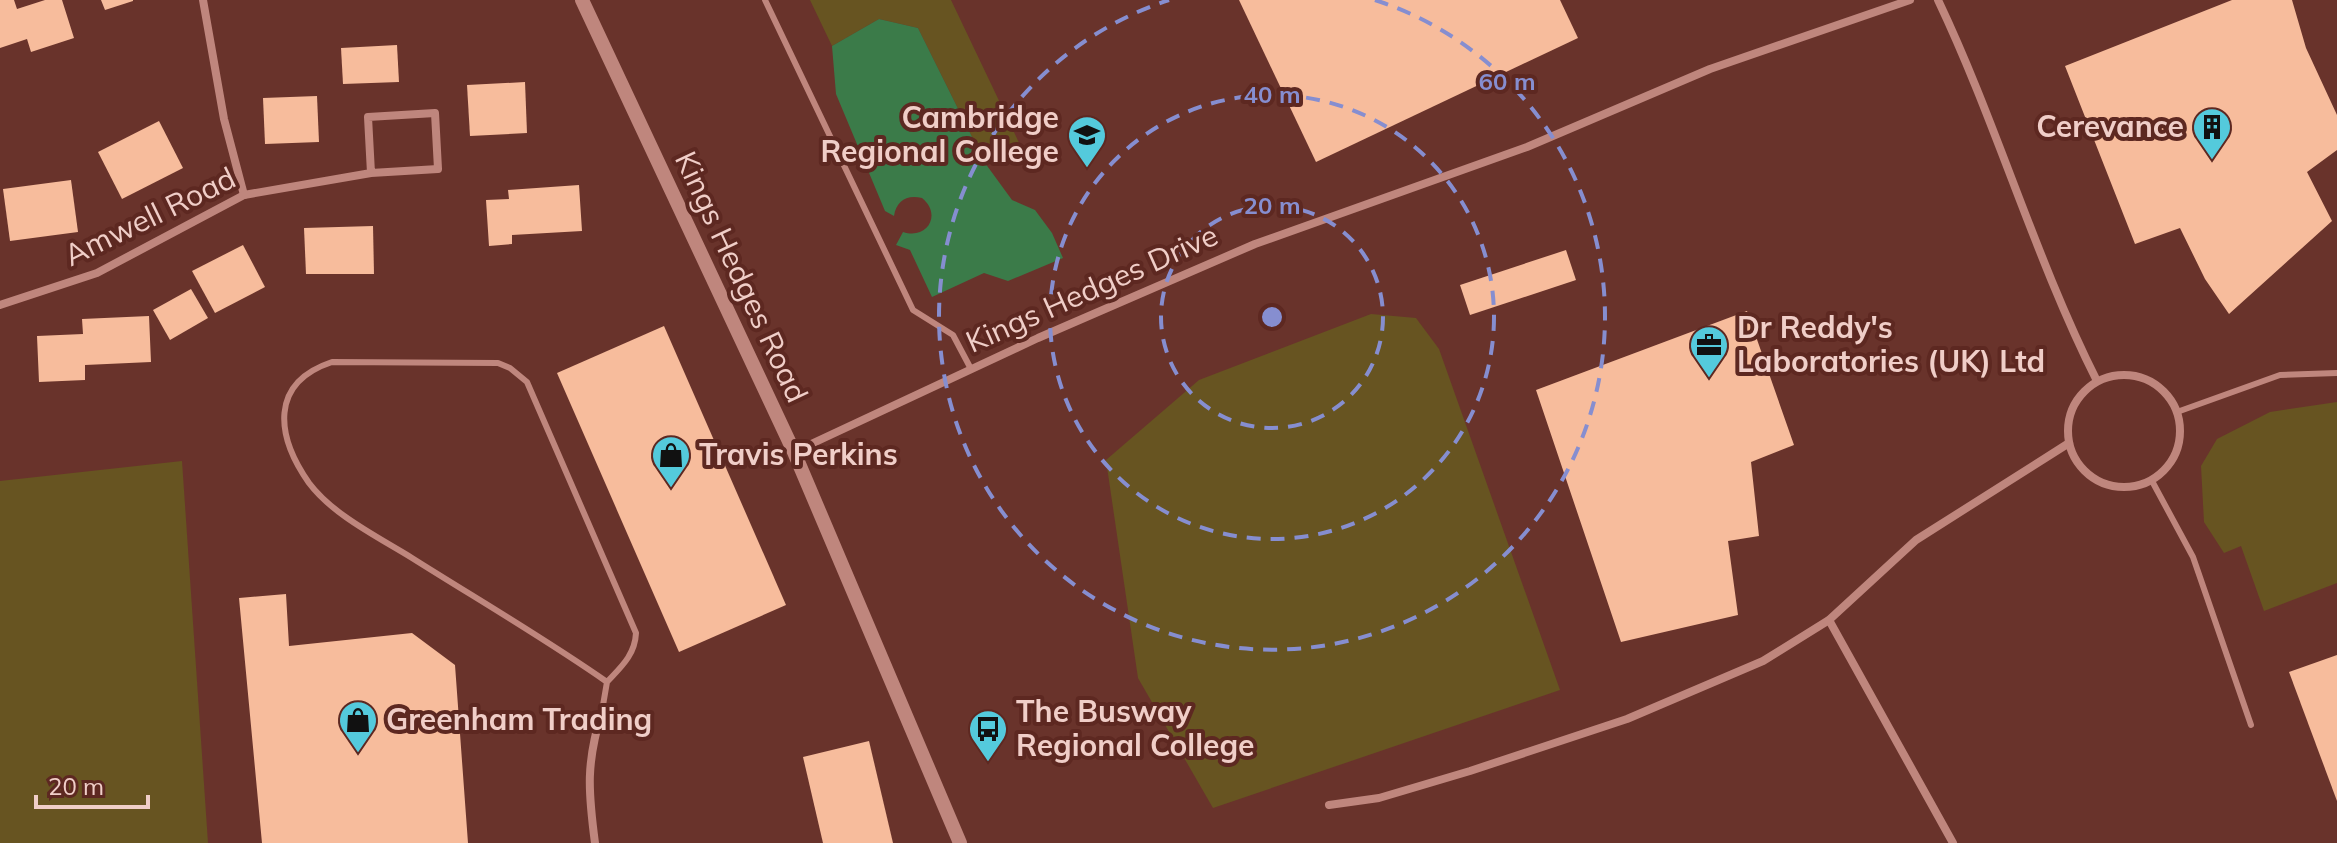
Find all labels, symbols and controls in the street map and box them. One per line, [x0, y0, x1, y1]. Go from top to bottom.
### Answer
text: 60 m [1479, 66, 1535, 96]
text: 40 m [1244, 79, 1300, 109]
place label: Cambridge Regional College [820, 98, 1059, 170]
building icon: Cerevance [2191, 106, 2233, 161]
place label: Cerevance [2036, 107, 2184, 145]
school or university icon: Cambridge Regional College [1066, 114, 1108, 169]
street label: Kings Hedges Road [667, 145, 817, 408]
street label: Amwell Road [58, 158, 242, 274]
text: 20 m [1244, 190, 1300, 220]
street label: Kings Hedges Drive [960, 216, 1223, 361]
centre of rings [1258, 303, 1286, 331]
place label: Dr Reddy's Laboratories (UK) Ltd [1737, 308, 2045, 380]
office icon: Dr Reddy's Laboratories (UK) Ltd [1688, 324, 1730, 379]
shop icon: Travis Perkins [650, 434, 692, 489]
place label: Travis Perkins [699, 435, 898, 473]
place label: The Busway Regional College [1016, 692, 1255, 764]
shop icon: Greenham Trading [337, 699, 379, 754]
place label: Greenham Trading [386, 700, 652, 738]
bus stop icon: The Busway Regional College [967, 708, 1009, 763]
scale bar [36, 759, 148, 809]
text: 20 m [48, 771, 104, 801]

